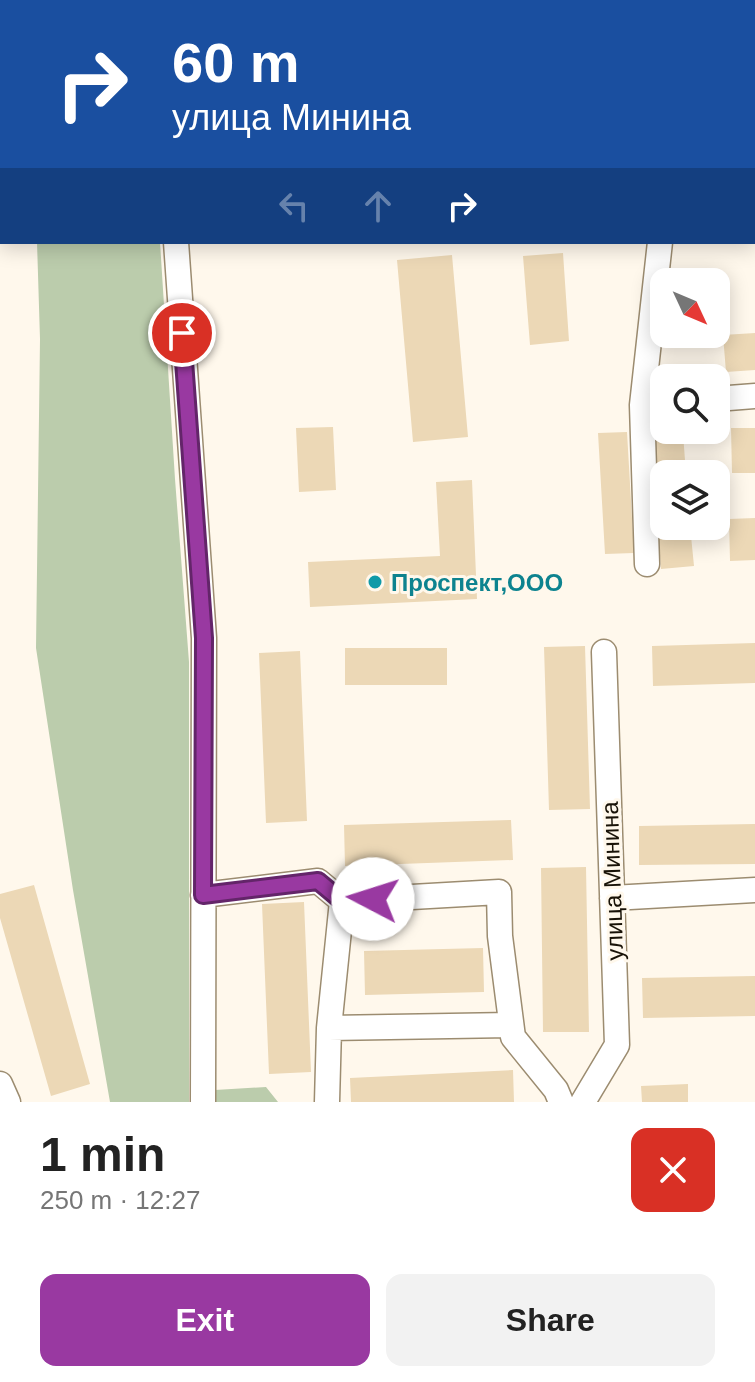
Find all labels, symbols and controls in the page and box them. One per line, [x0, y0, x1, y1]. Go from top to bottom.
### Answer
text: 60 m [172, 31, 300, 94]
icon: right [40, 32, 144, 136]
text: улица Минина [172, 97, 411, 138]
icon: left [272, 184, 316, 228]
icon: ahead [356, 184, 400, 228]
icon: right [440, 184, 484, 228]
north arrow [650, 268, 730, 348]
map controls [650, 268, 730, 540]
pin [148, 299, 216, 367]
icon: arrive [160, 311, 204, 355]
button: search [650, 364, 730, 444]
button: layers [650, 460, 730, 540]
place label: Проспект,ООО [391, 569, 563, 596]
marker: Проспект,ООО [366, 573, 384, 591]
street label: улица Минина [596, 800, 628, 961]
position arrow [331, 857, 415, 941]
text: 1 min [40, 1128, 165, 1181]
button: close [631, 1128, 715, 1212]
text: 250 m · 12:27 [40, 1185, 200, 1215]
button: Exit [40, 1274, 370, 1366]
button: Share [386, 1274, 715, 1366]

